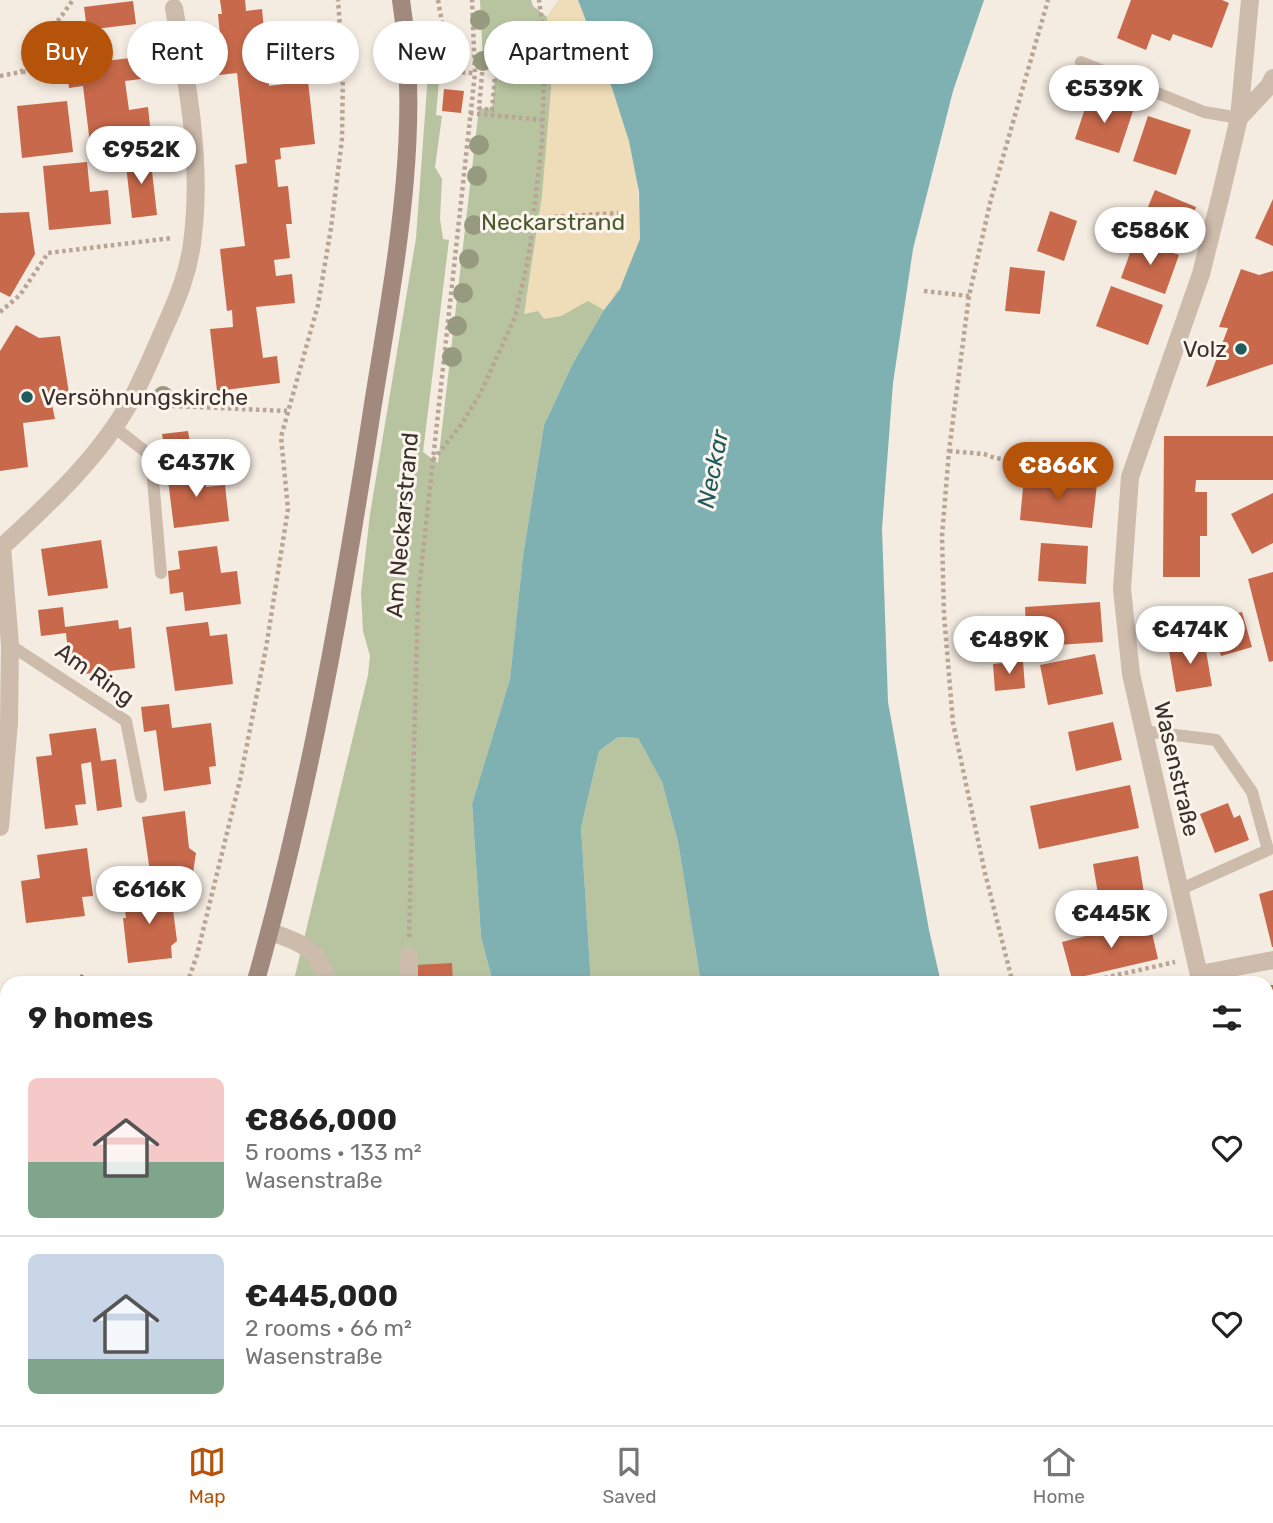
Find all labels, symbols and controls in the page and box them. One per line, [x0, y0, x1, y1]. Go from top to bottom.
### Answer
chip: Buy [21, 21, 113, 84]
chip: Rent [127, 21, 228, 84]
chip: Filters [242, 21, 359, 84]
chip: New [373, 21, 470, 84]
chip: Apartment [484, 21, 653, 84]
pin: €539K [1055, 66, 1153, 125]
text: €539K [1065, 74, 1143, 102]
pin: €952K [92, 127, 190, 186]
text: €952K [102, 135, 180, 163]
park label: Neckarstrand [481, 208, 625, 236]
pin: €586K [1101, 208, 1199, 267]
text: €586K [1111, 216, 1189, 244]
place label: Volz [1183, 335, 1227, 363]
marker: Volz [1233, 341, 1249, 357]
place label: Versöhnungskirche [41, 383, 248, 411]
marker: Versöhnungskirche [19, 389, 35, 405]
water label: Neckar [692, 427, 734, 510]
street label: Am Neckarstrand [380, 431, 424, 619]
pin: €437K [147, 440, 245, 499]
pin: €866K [1009, 442, 1107, 502]
text: €437K [157, 448, 235, 476]
text: €866K [1019, 451, 1097, 479]
pin: €474K [1141, 606, 1239, 666]
text: €474K [1152, 615, 1228, 643]
pin: €489K [960, 616, 1058, 676]
text: €489K [969, 625, 1049, 653]
street label: Am Ring [50, 637, 140, 711]
street label: Wasenstraße [1148, 699, 1206, 839]
pin: €616K [100, 866, 198, 926]
text: €616K [112, 875, 186, 903]
pin: €445K [1062, 890, 1160, 950]
text: €445K [1071, 899, 1151, 927]
icon: filters [1208, 999, 1246, 1037]
text: 9 homes [28, 1000, 153, 1036]
text: €866,000 [245, 1102, 397, 1138]
icon: home [84, 1106, 168, 1190]
icon: heart [1208, 1129, 1246, 1167]
text: 5 rooms · 133 m² [245, 1138, 422, 1166]
text: Wasenstraße [245, 1166, 383, 1194]
text: €445,000 [245, 1278, 398, 1314]
icon: home [84, 1282, 168, 1366]
icon: heart [1208, 1305, 1246, 1343]
text: 2 rooms · 66 m² [245, 1314, 412, 1342]
text: Wasenstraße [245, 1342, 383, 1370]
tab: Map [188, 1443, 226, 1508]
tab: Saved [602, 1443, 657, 1508]
tab: Home [1033, 1443, 1085, 1508]

